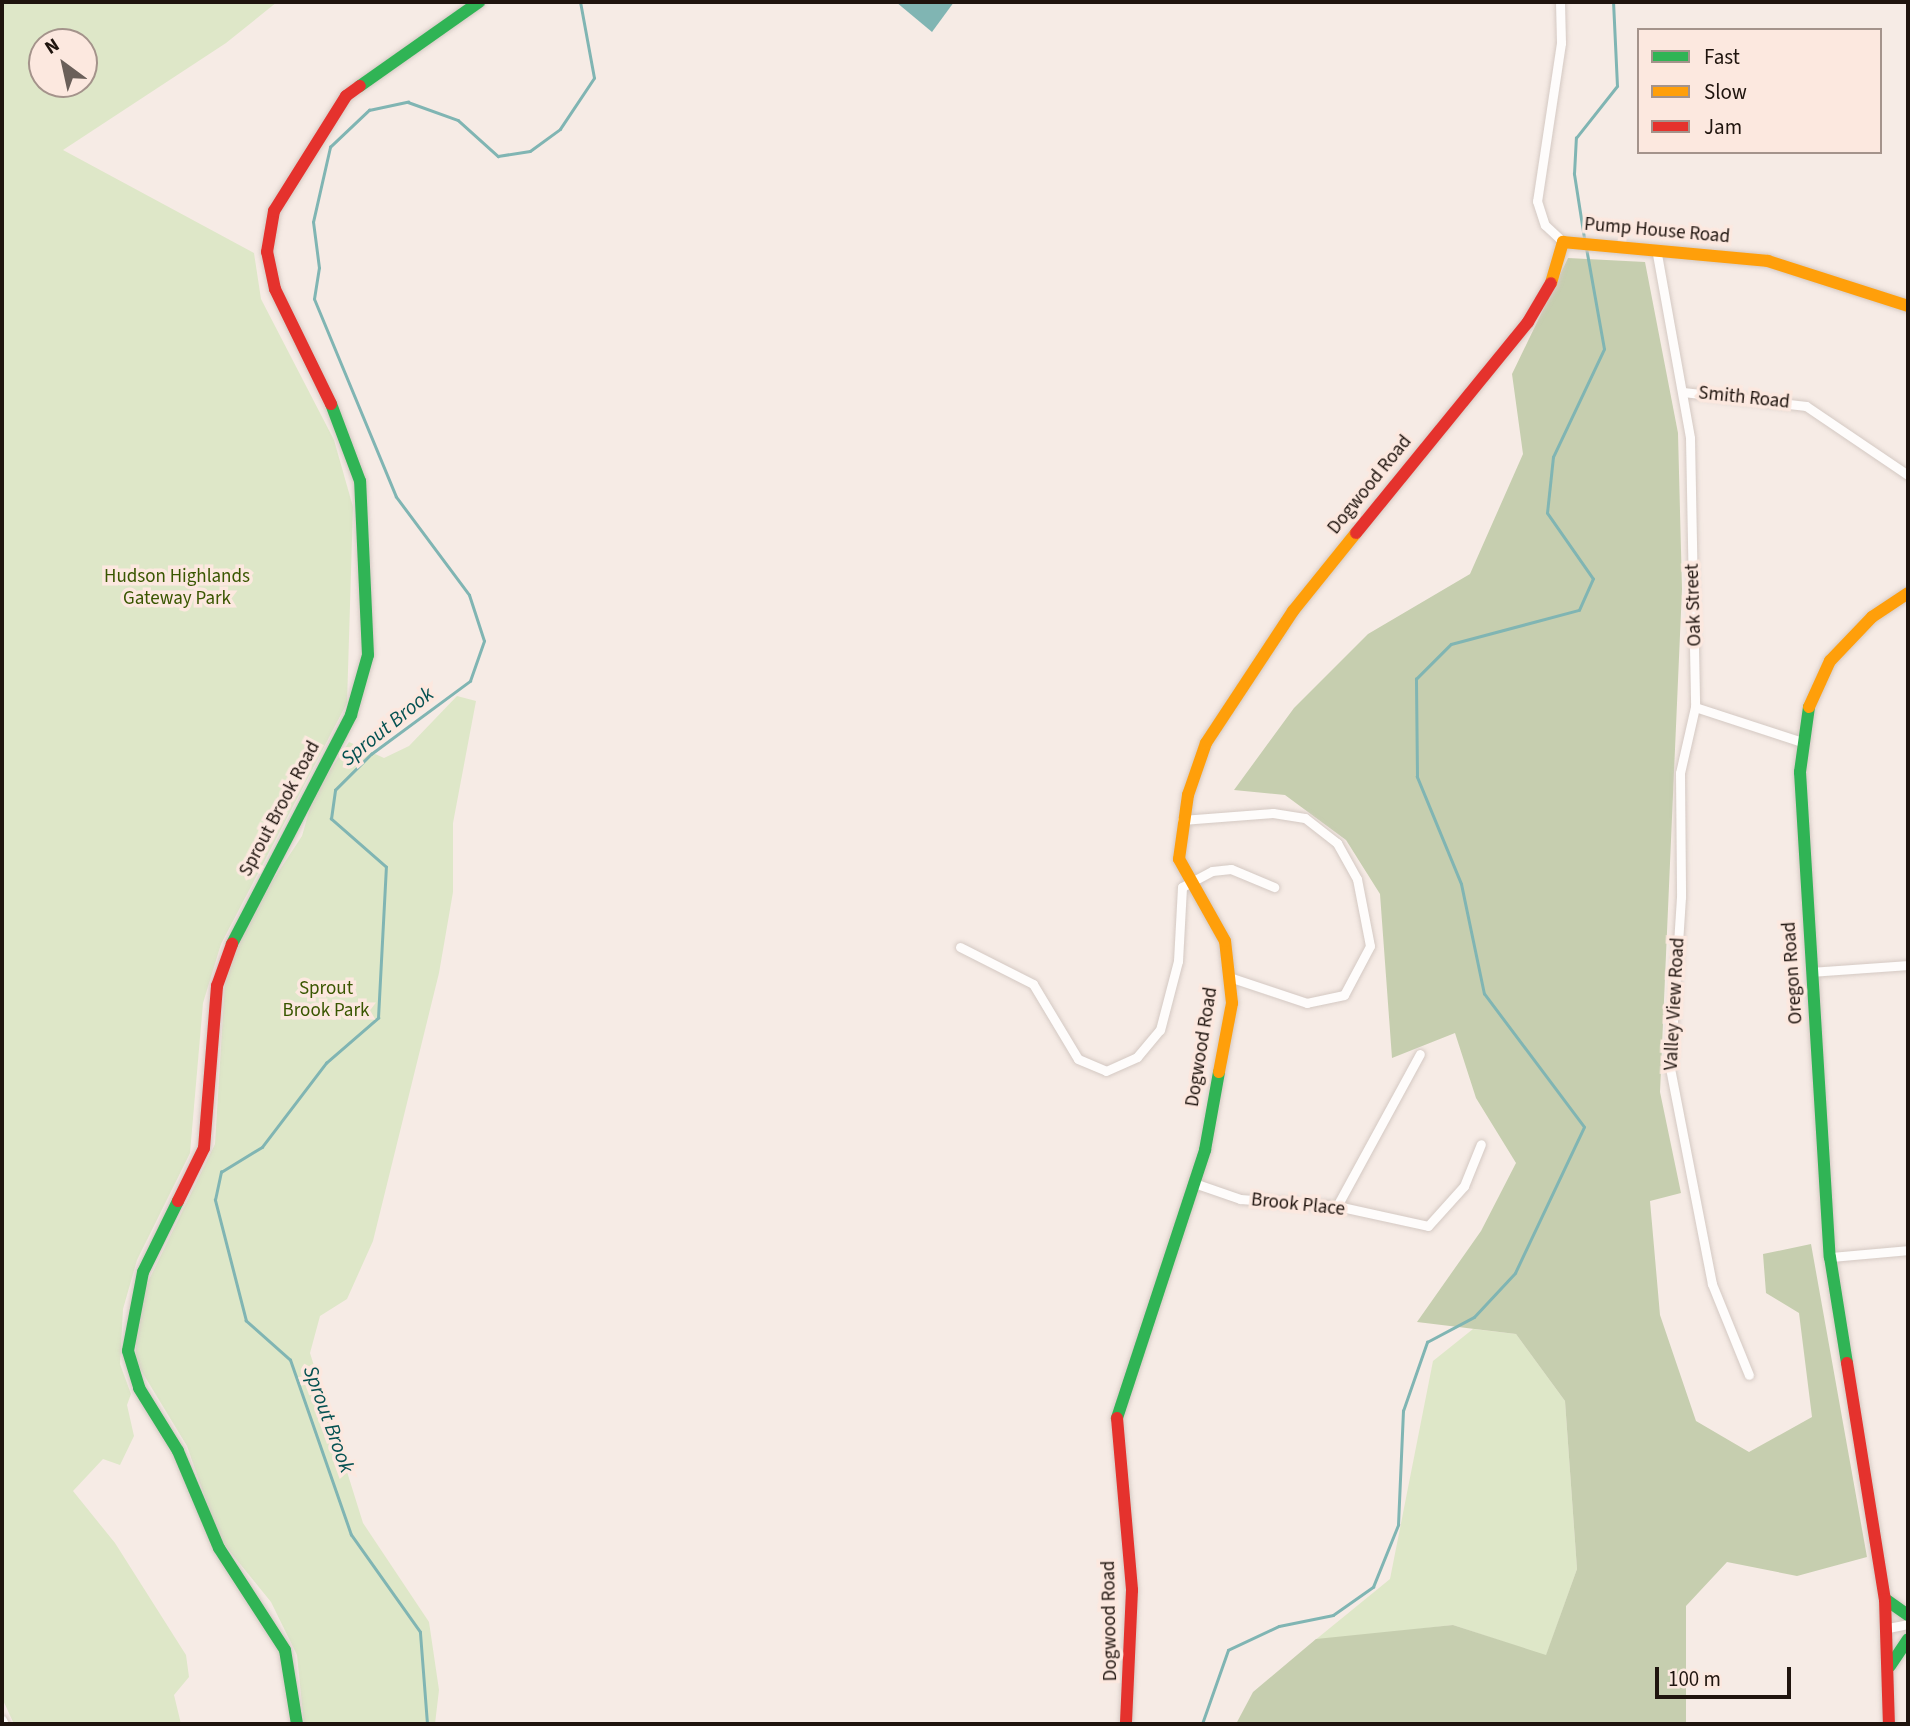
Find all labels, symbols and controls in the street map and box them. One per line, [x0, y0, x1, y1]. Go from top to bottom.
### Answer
north arrow [28, 28, 98, 98]
legend [1637, 28, 1882, 154]
text: N [40, 32, 65, 61]
text: Fast [1704, 42, 1740, 72]
text: Slow [1704, 77, 1747, 107]
text: Jam [1704, 112, 1742, 142]
street label: Pump House Road [1583, 213, 1731, 249]
street label: Smith Road [1697, 382, 1791, 414]
street label: Dogwood Road [1323, 431, 1417, 539]
street label: Oak Street [1681, 563, 1707, 647]
park label: Hudson Highlands Gateway Park [104, 566, 250, 610]
water label: Sprout Brook [336, 681, 438, 771]
street label: Sprout Brook Road [235, 737, 325, 881]
street label: Oregon Road [1778, 921, 1808, 1025]
street label: Valley View Road [1660, 937, 1690, 1071]
park label: Sprout Brook Park [283, 978, 369, 1022]
street label: Dogwood Road [1181, 986, 1223, 1108]
street label: Brook Place [1250, 1189, 1346, 1221]
water label: Sprout Brook [298, 1362, 360, 1476]
street label: Dogwood Road [1098, 1560, 1122, 1682]
scale bar [1658, 1652, 1794, 1696]
text: 100 m [1668, 1664, 1721, 1694]

